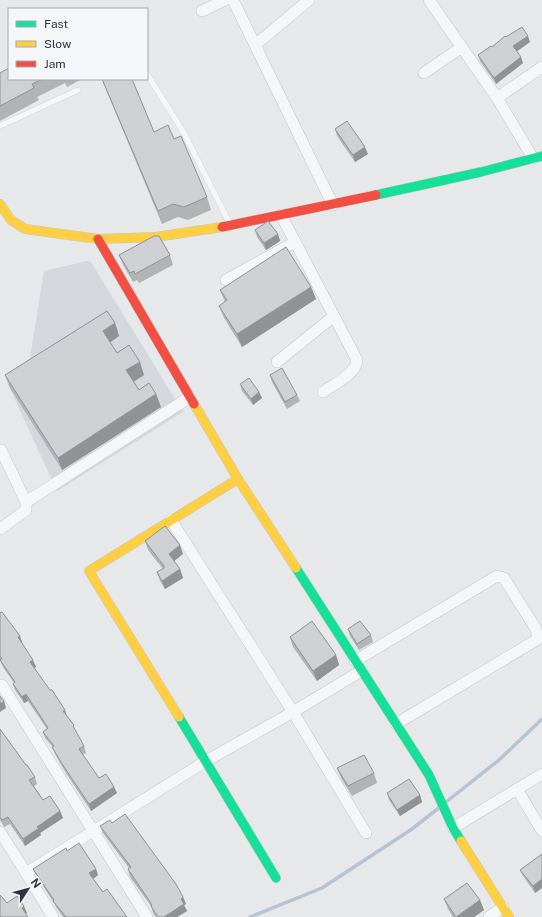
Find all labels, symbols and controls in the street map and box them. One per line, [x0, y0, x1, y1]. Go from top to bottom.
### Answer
legend [8, 8, 148, 80]
text: Fast [44, 17, 69, 31]
text: Slow [44, 37, 72, 51]
text: Jam [44, 57, 66, 71]
north arrow [8, 869, 48, 909]
text: N [29, 876, 43, 890]

